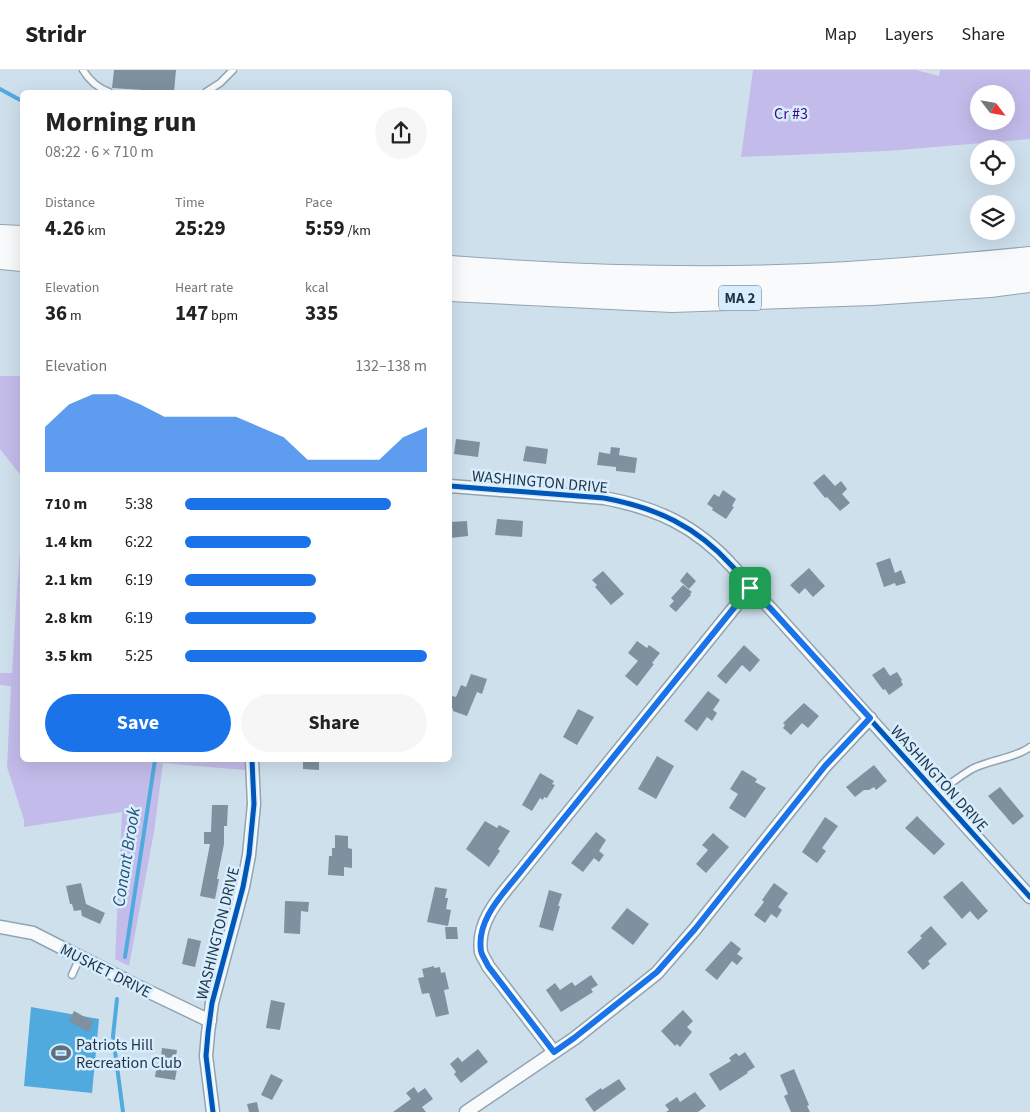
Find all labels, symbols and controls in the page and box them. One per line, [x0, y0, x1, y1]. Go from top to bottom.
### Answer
text: Stridr [25, 17, 86, 52]
text: Map [825, 22, 857, 47]
text: Layers [885, 22, 934, 47]
text: Share [962, 22, 1005, 47]
north arrow [970, 85, 1015, 130]
map controls [970, 85, 1015, 240]
text: Morning run [45, 102, 196, 142]
park label: Cr #3 [774, 103, 808, 125]
button: share [375, 107, 427, 159]
button: locate [970, 140, 1015, 185]
text: 08:22 · 6 × 710 m [45, 141, 154, 163]
text: Distance [45, 193, 95, 213]
text: Time [175, 193, 205, 213]
text: Pace [305, 193, 332, 213]
button: layers [970, 195, 1015, 240]
text: 4.26 [45, 213, 85, 243]
text: 25:29 [175, 213, 226, 243]
text: 5:59 [305, 213, 345, 243]
text: km [85, 221, 106, 241]
text: /km [345, 221, 371, 241]
text: Elevation [45, 278, 100, 298]
text: Heart rate [175, 278, 233, 298]
text: kcal [305, 278, 329, 298]
road number: MA 2 [719, 286, 761, 310]
text: 36 [45, 298, 67, 328]
text: 147 [175, 298, 208, 328]
text: 335 [305, 298, 338, 328]
text: m [67, 306, 82, 326]
text: bpm [208, 306, 238, 326]
text: Elevation [45, 355, 107, 377]
text: 132–138 m [355, 355, 427, 377]
street label: WASHINGTON DRIVE [471, 465, 609, 499]
text: 710 m [45, 493, 87, 515]
text: 5:38 [125, 493, 153, 515]
text: 1.4 km [45, 531, 92, 553]
text: 6:22 [125, 531, 153, 553]
pin [729, 567, 771, 609]
text: 2.1 km [45, 569, 92, 591]
text: 6:19 [125, 569, 153, 591]
icon: arrive [736, 574, 764, 602]
text: 2.8 km [45, 607, 92, 629]
text: 6:19 [125, 607, 153, 629]
text: 3.5 km [45, 645, 92, 667]
text: 5:25 [125, 645, 153, 667]
button: Save [45, 694, 231, 752]
button: Share [241, 694, 427, 752]
street label: WASHINGTON DRIVE [885, 721, 993, 837]
water label: Conant Brook [106, 805, 147, 909]
street label: WASHINGTON DRIVE [191, 864, 245, 1002]
street label: MUSKET DRIVE [56, 938, 155, 1003]
place label: Patriots Hill Recreation Club [76, 1034, 182, 1074]
sports icon: Patriots Hill Recreation Club [50, 1042, 72, 1064]

